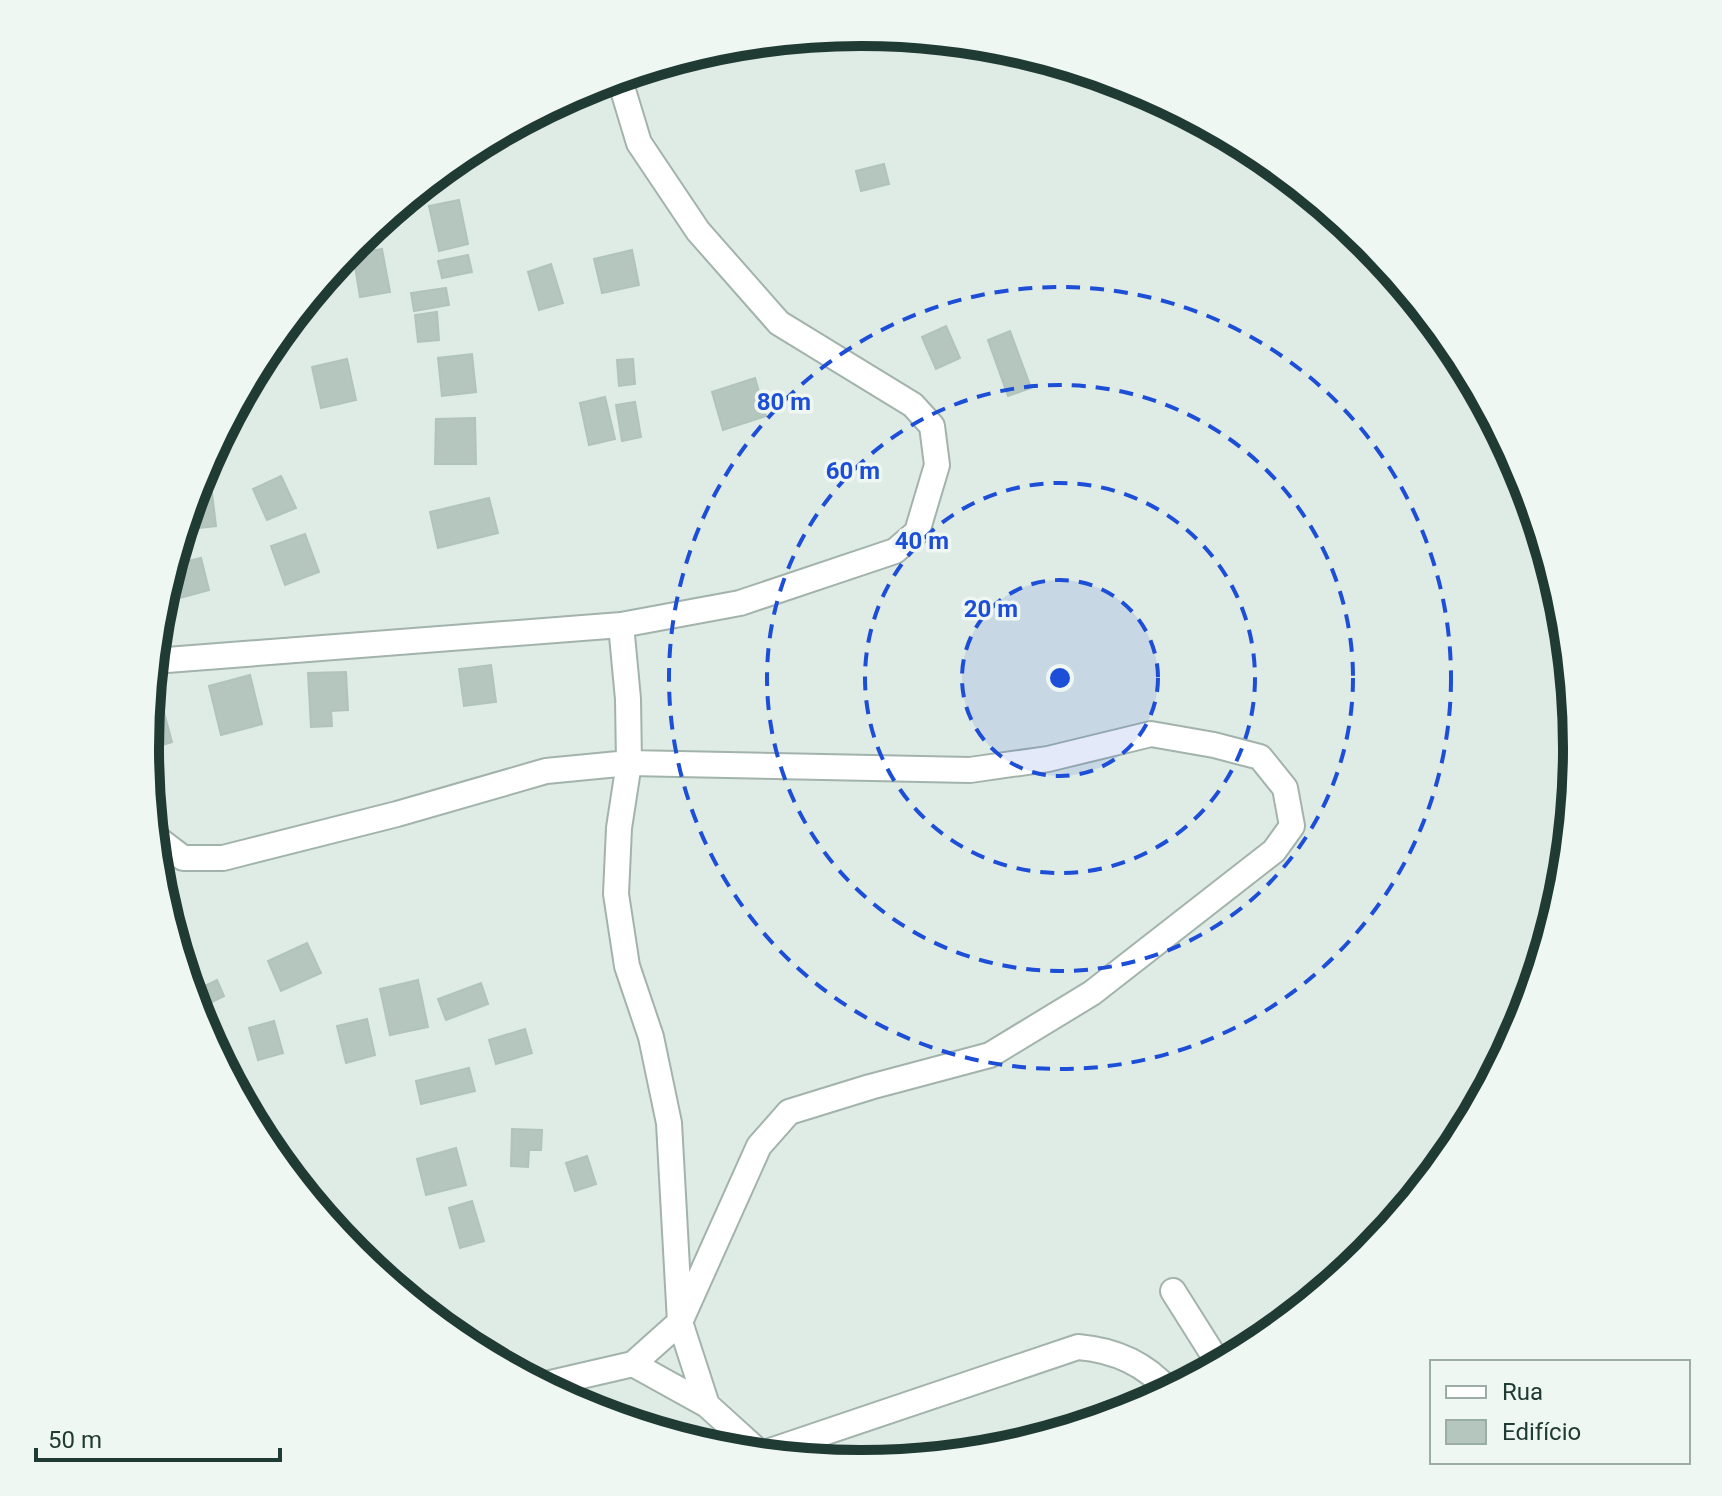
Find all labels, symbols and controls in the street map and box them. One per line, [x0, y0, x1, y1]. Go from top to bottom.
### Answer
text: 80 m [757, 388, 811, 416]
text: 60 m [826, 457, 880, 485]
text: 40 m [895, 527, 949, 555]
text: 20 m [964, 595, 1018, 623]
centre of rings [1046, 664, 1074, 692]
legend [1430, 1360, 1690, 1464]
text: Rua [1502, 1378, 1543, 1406]
scale bar [36, 1412, 280, 1462]
text: Edifício [1502, 1418, 1581, 1446]
text: 50 m [48, 1426, 102, 1454]

